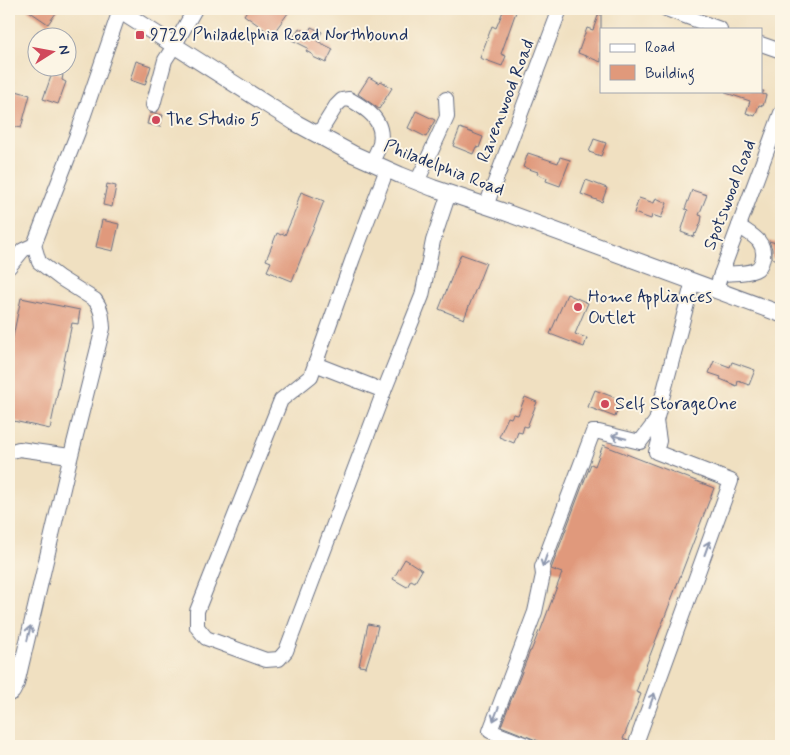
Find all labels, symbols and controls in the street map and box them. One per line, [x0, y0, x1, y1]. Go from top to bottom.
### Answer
place label: 9729 Philadelphia Road Northbound [150, 23, 408, 47]
north arrow [28, 28, 78, 78]
legend [600, 28, 762, 92]
marker: 9729 Philadelphia Road Northbound [134, 29, 146, 41]
street label: Ravenwood Road [471, 36, 541, 166]
text: Road [645, 38, 675, 58]
text: N [54, 43, 74, 56]
text: Building [645, 64, 695, 85]
place label: The Studio 5 [166, 108, 261, 132]
marker: The Studio 5 [150, 114, 162, 126]
street label: Philadelphia Road [380, 134, 508, 202]
street label: Spotswood Road [698, 137, 762, 253]
place label: Home Appliances Outlet [588, 285, 712, 330]
marker: Home Appliances Outlet [572, 301, 584, 313]
place label: Self StorageOne [615, 392, 737, 416]
marker: Self StorageOne [599, 398, 611, 410]
one-way arrow [611, 432, 627, 441]
one-way arrow [703, 540, 712, 556]
one-way arrow [540, 551, 549, 567]
one-way arrow [25, 625, 34, 641]
one-way arrow [648, 693, 657, 709]
one-way arrow [491, 706, 500, 721]

